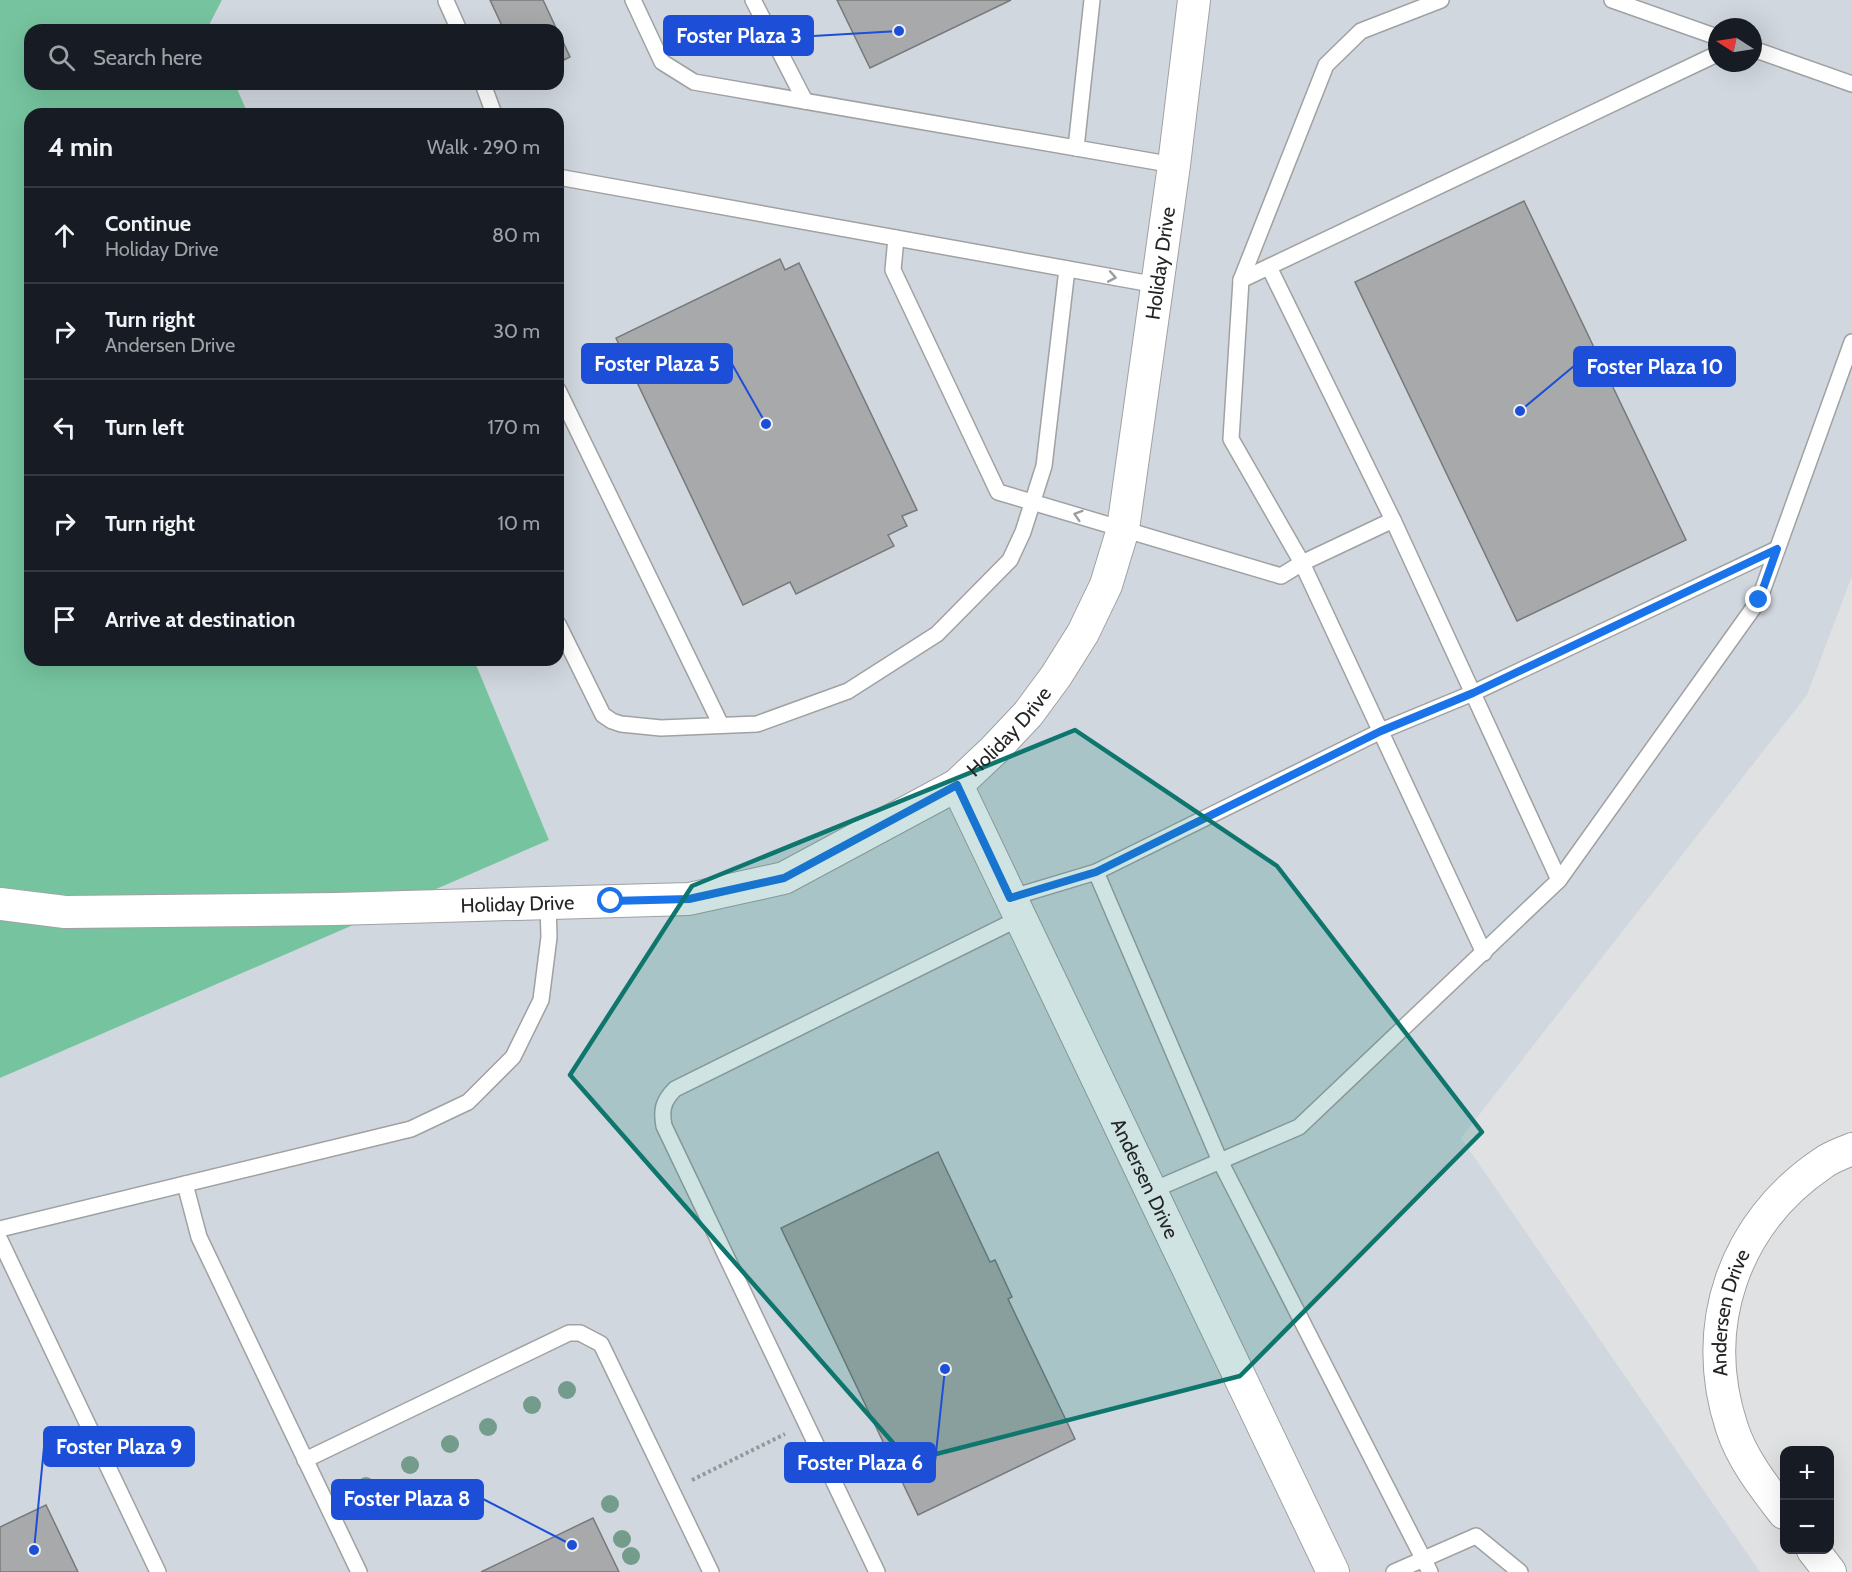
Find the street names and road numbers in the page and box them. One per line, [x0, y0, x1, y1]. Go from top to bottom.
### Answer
street label: Holiday Drive [1140, 205, 1180, 321]
street label: Holiday Drive [962, 682, 1056, 781]
street label: Holiday Drive [460, 890, 575, 917]
street label: Andersen Drive [1106, 1114, 1184, 1242]
street label: Andersen Drive [1707, 1245, 1755, 1378]

